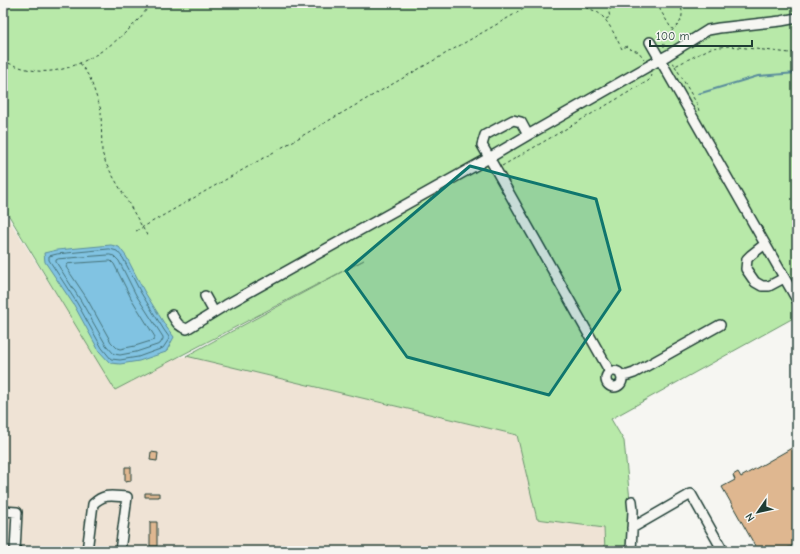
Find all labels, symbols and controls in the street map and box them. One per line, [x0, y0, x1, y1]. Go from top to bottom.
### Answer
scale bar [650, 22, 752, 48]
text: 100 m [656, 29, 689, 43]
north arrow [738, 492, 778, 532]
text: N [743, 511, 758, 524]

